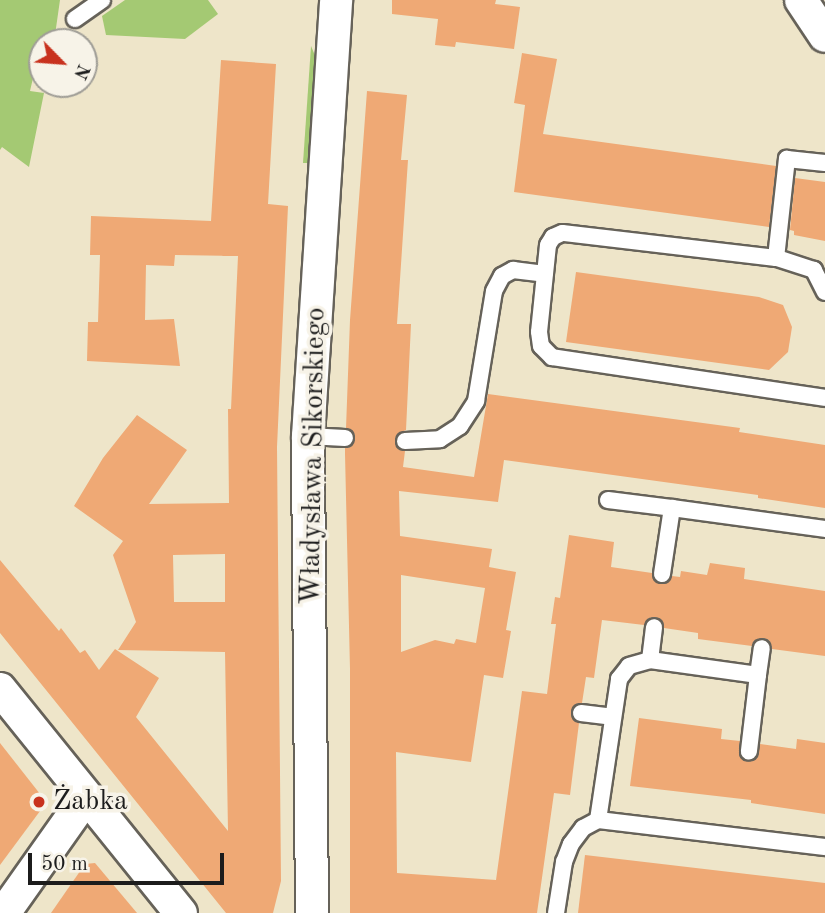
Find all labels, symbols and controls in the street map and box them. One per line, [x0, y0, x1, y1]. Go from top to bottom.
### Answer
north arrow [28, 28, 98, 98]
text: N [69, 61, 92, 82]
street label: Władysława Sikorskiego [295, 307, 333, 605]
place label: Żabka [53, 785, 128, 819]
marker: Żabka [31, 794, 47, 810]
scale bar [32, 839, 228, 883]
text: 50 m [41, 854, 88, 875]

